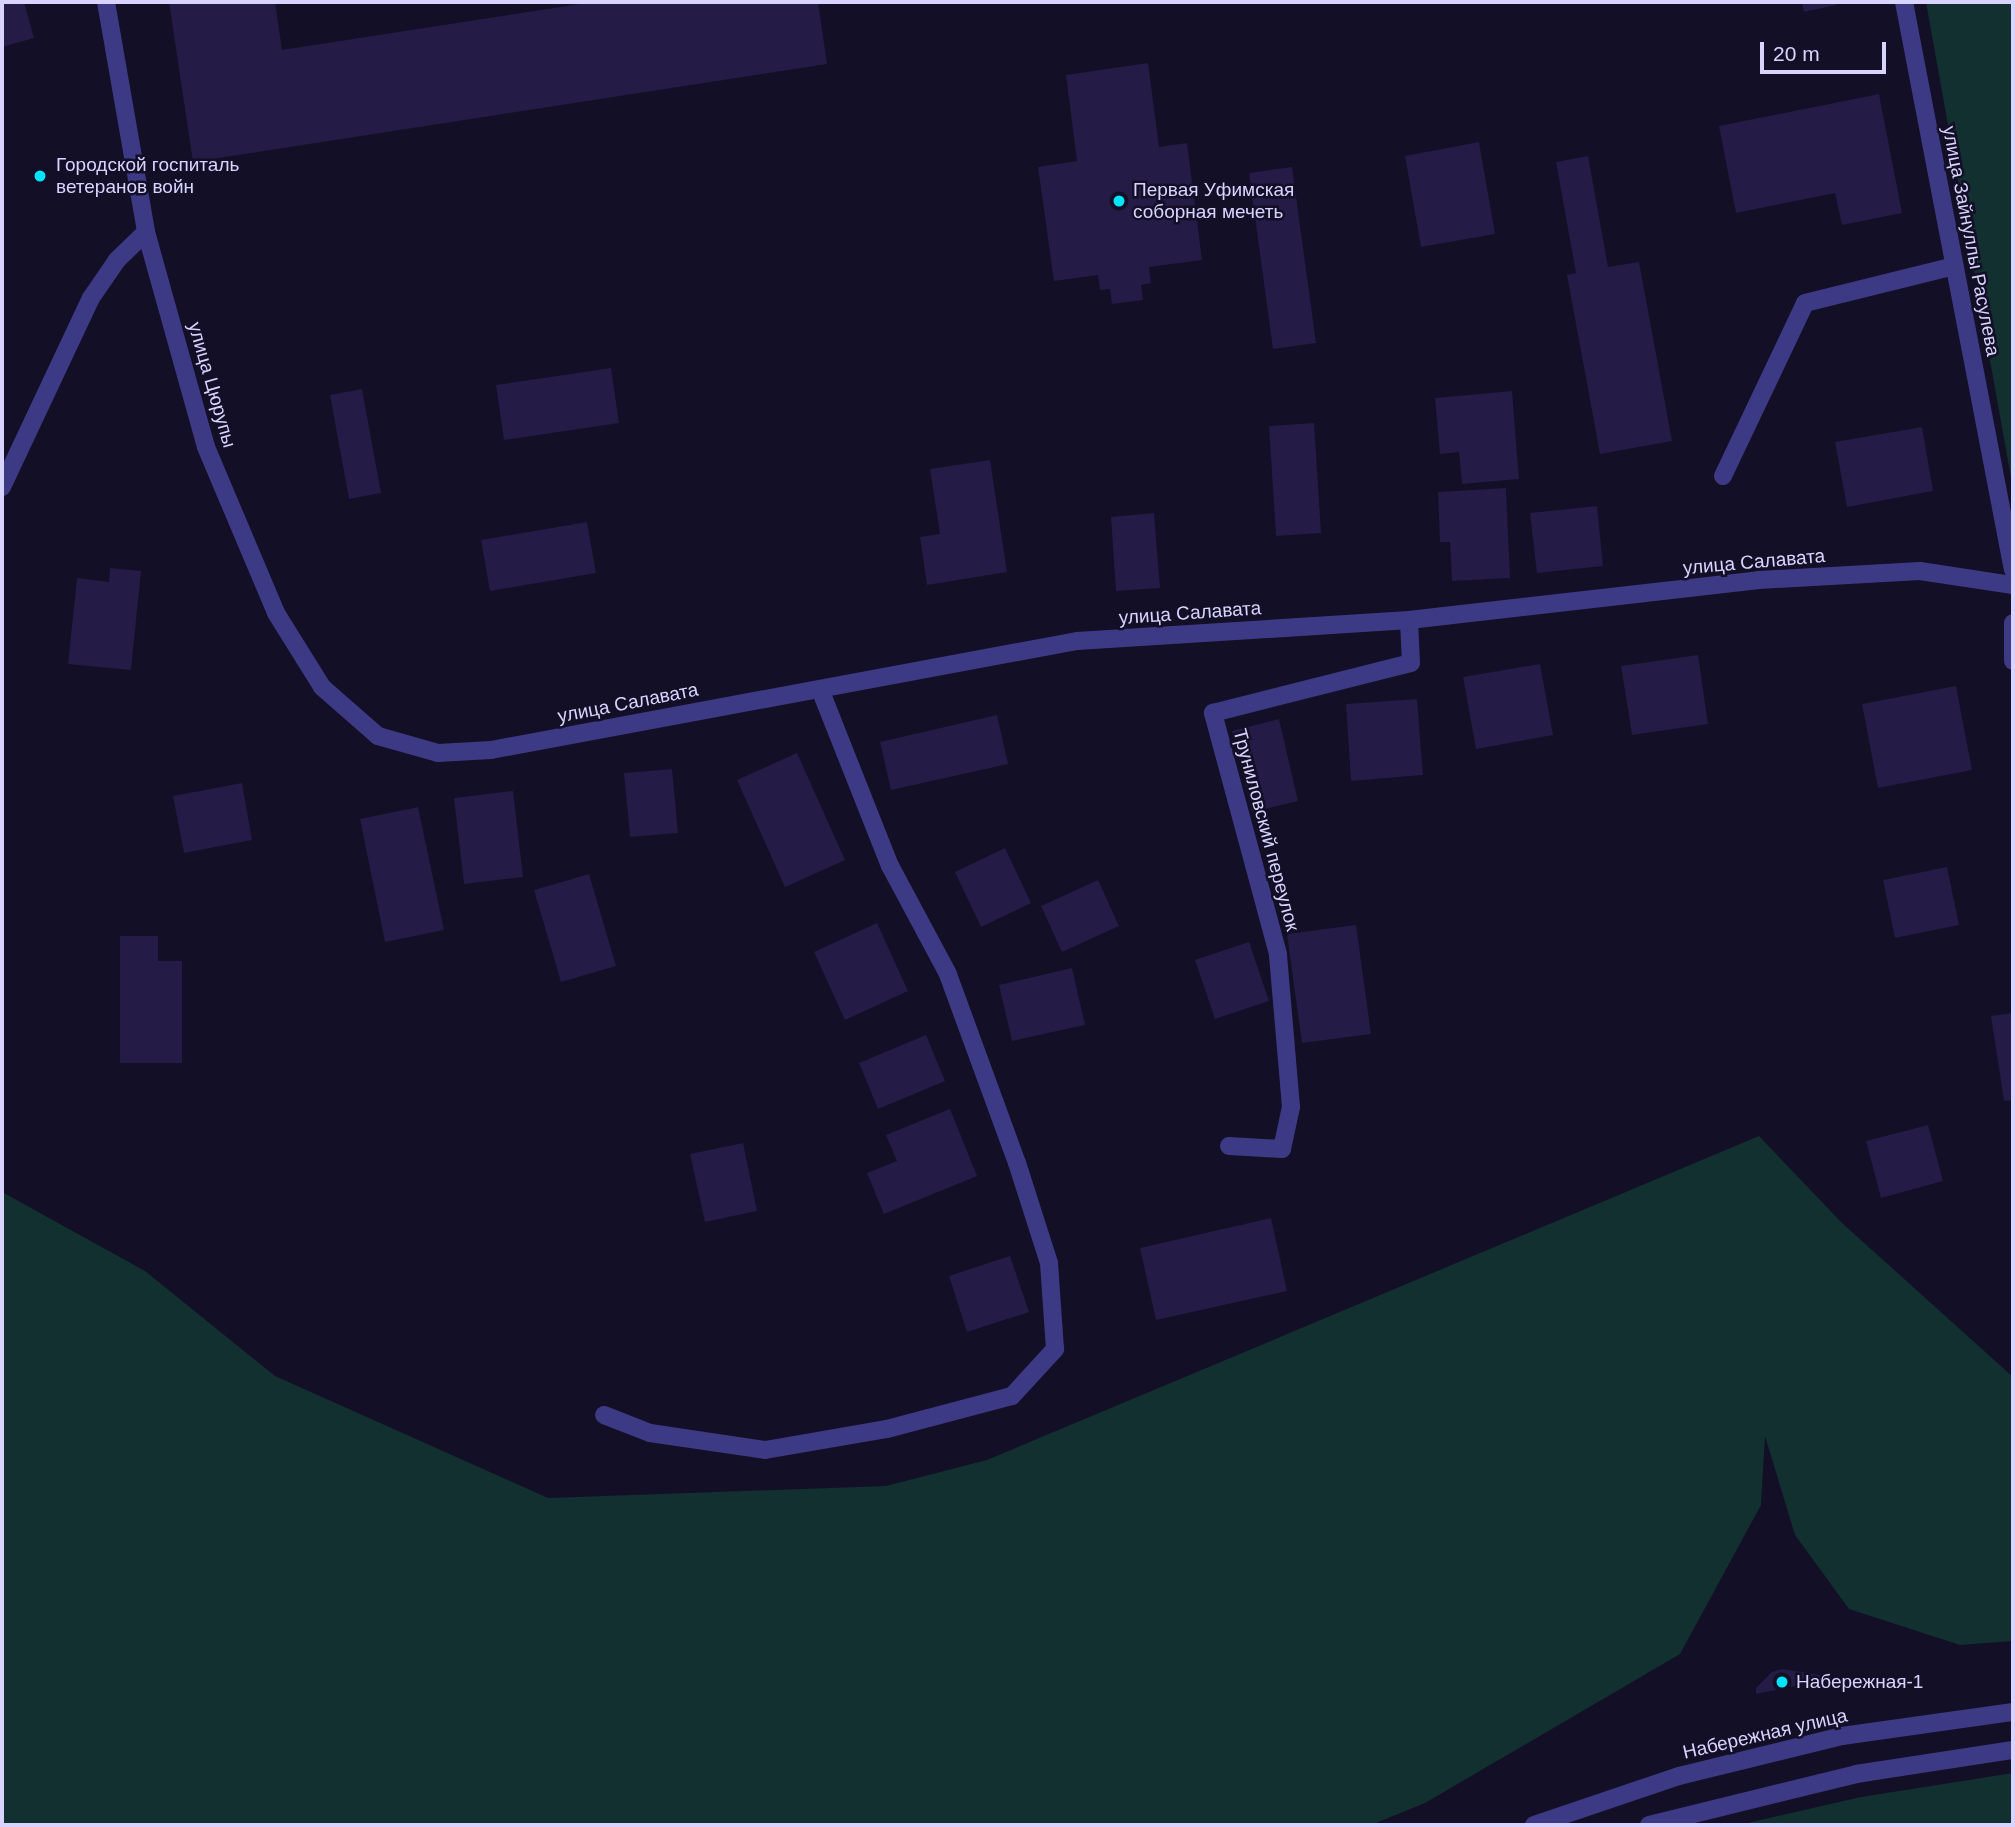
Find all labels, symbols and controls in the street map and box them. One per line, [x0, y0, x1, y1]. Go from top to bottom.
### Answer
scale bar [1763, 28, 1889, 72]
text: 20 m [1773, 42, 1820, 65]
street label: улица Зайнуллы Расулева [1937, 124, 2005, 358]
place label: Городской госпиталь ветеранов войн [56, 154, 239, 198]
marker: Городской госпиталь ветеранов войн [30, 166, 50, 186]
place label: Первая Уфимская соборная мечеть [1133, 179, 1294, 223]
marker: Первая Уфимская соборная мечеть [1111, 193, 1127, 209]
street label: улица Цюрупы [183, 320, 241, 450]
street label: улица Салавата [1682, 544, 1826, 580]
street label: улица Салавата [1118, 597, 1262, 629]
street label: улица Салавата [556, 678, 700, 728]
street label: Труниловский переулок [1228, 726, 1304, 934]
place label: Набережная-1 [1796, 1671, 1923, 1693]
marker: Набережная-1 [1774, 1674, 1790, 1690]
street label: Набережная улица [1681, 1704, 1849, 1764]

